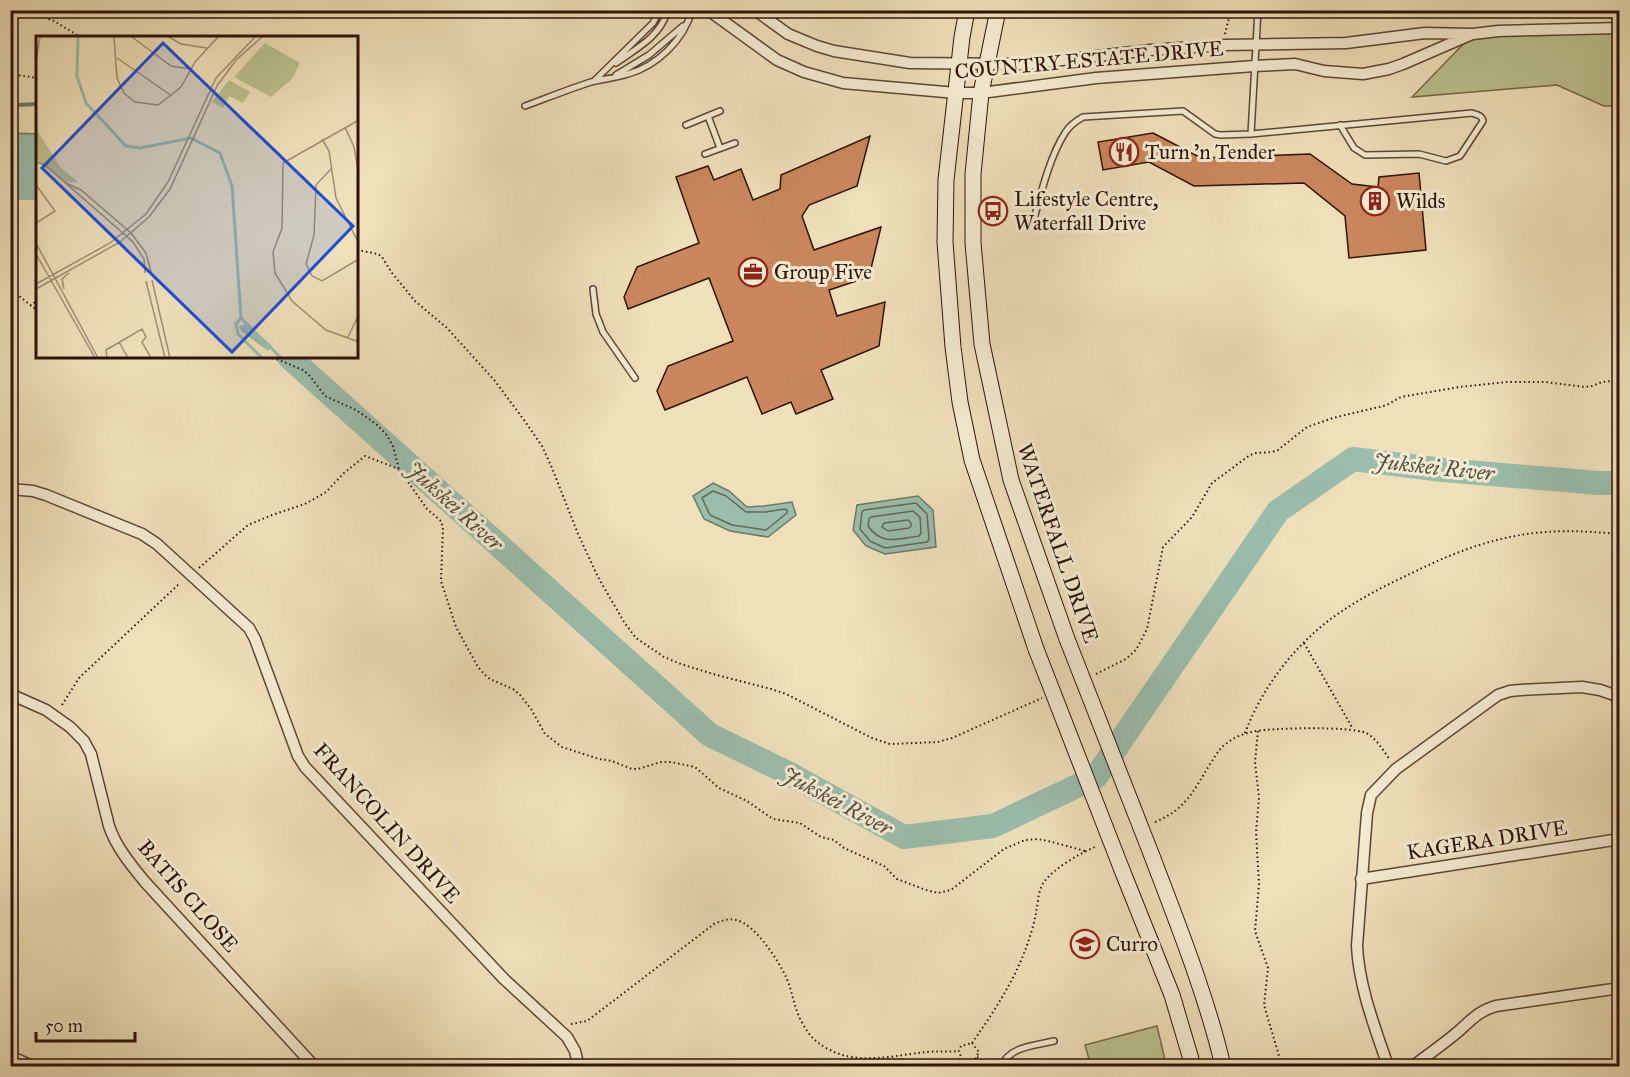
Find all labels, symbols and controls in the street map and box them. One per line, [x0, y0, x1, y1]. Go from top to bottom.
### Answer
street label: COUNTRY ESTATE DRIVE [954, 35, 1224, 85]
inset map [36, 36, 358, 358]
restaurant icon: Turn 'n Tender [1108, 136, 1140, 168]
place label: Turn 'n Tender [1145, 139, 1275, 165]
building icon: Wilds [1359, 185, 1391, 217]
place label: Lifestyle Centre, Waterfall Drive [1014, 186, 1158, 236]
place label: Wilds [1396, 188, 1446, 214]
bus stop icon: Lifestyle Centre, Waterfall Drive [977, 195, 1009, 227]
office icon: Group Five [737, 256, 769, 288]
place label: Group Five [774, 259, 872, 285]
street label: WATERFALL DRIVE [1012, 440, 1104, 646]
water label: Jukskei River [1370, 447, 1498, 487]
water label: Jukskei River [399, 454, 510, 558]
street label: FRANCOLIN DRIVE [308, 737, 466, 909]
water label: Jukskei River [775, 760, 898, 842]
street label: KAGERA DRIVE [1405, 814, 1569, 866]
street label: BATIS CLOSE [132, 834, 244, 958]
school or university icon: Curro [1069, 928, 1101, 960]
place label: Curro [1106, 931, 1158, 957]
scale bar [36, 1005, 135, 1043]
text: 50 m [45, 1015, 83, 1037]

